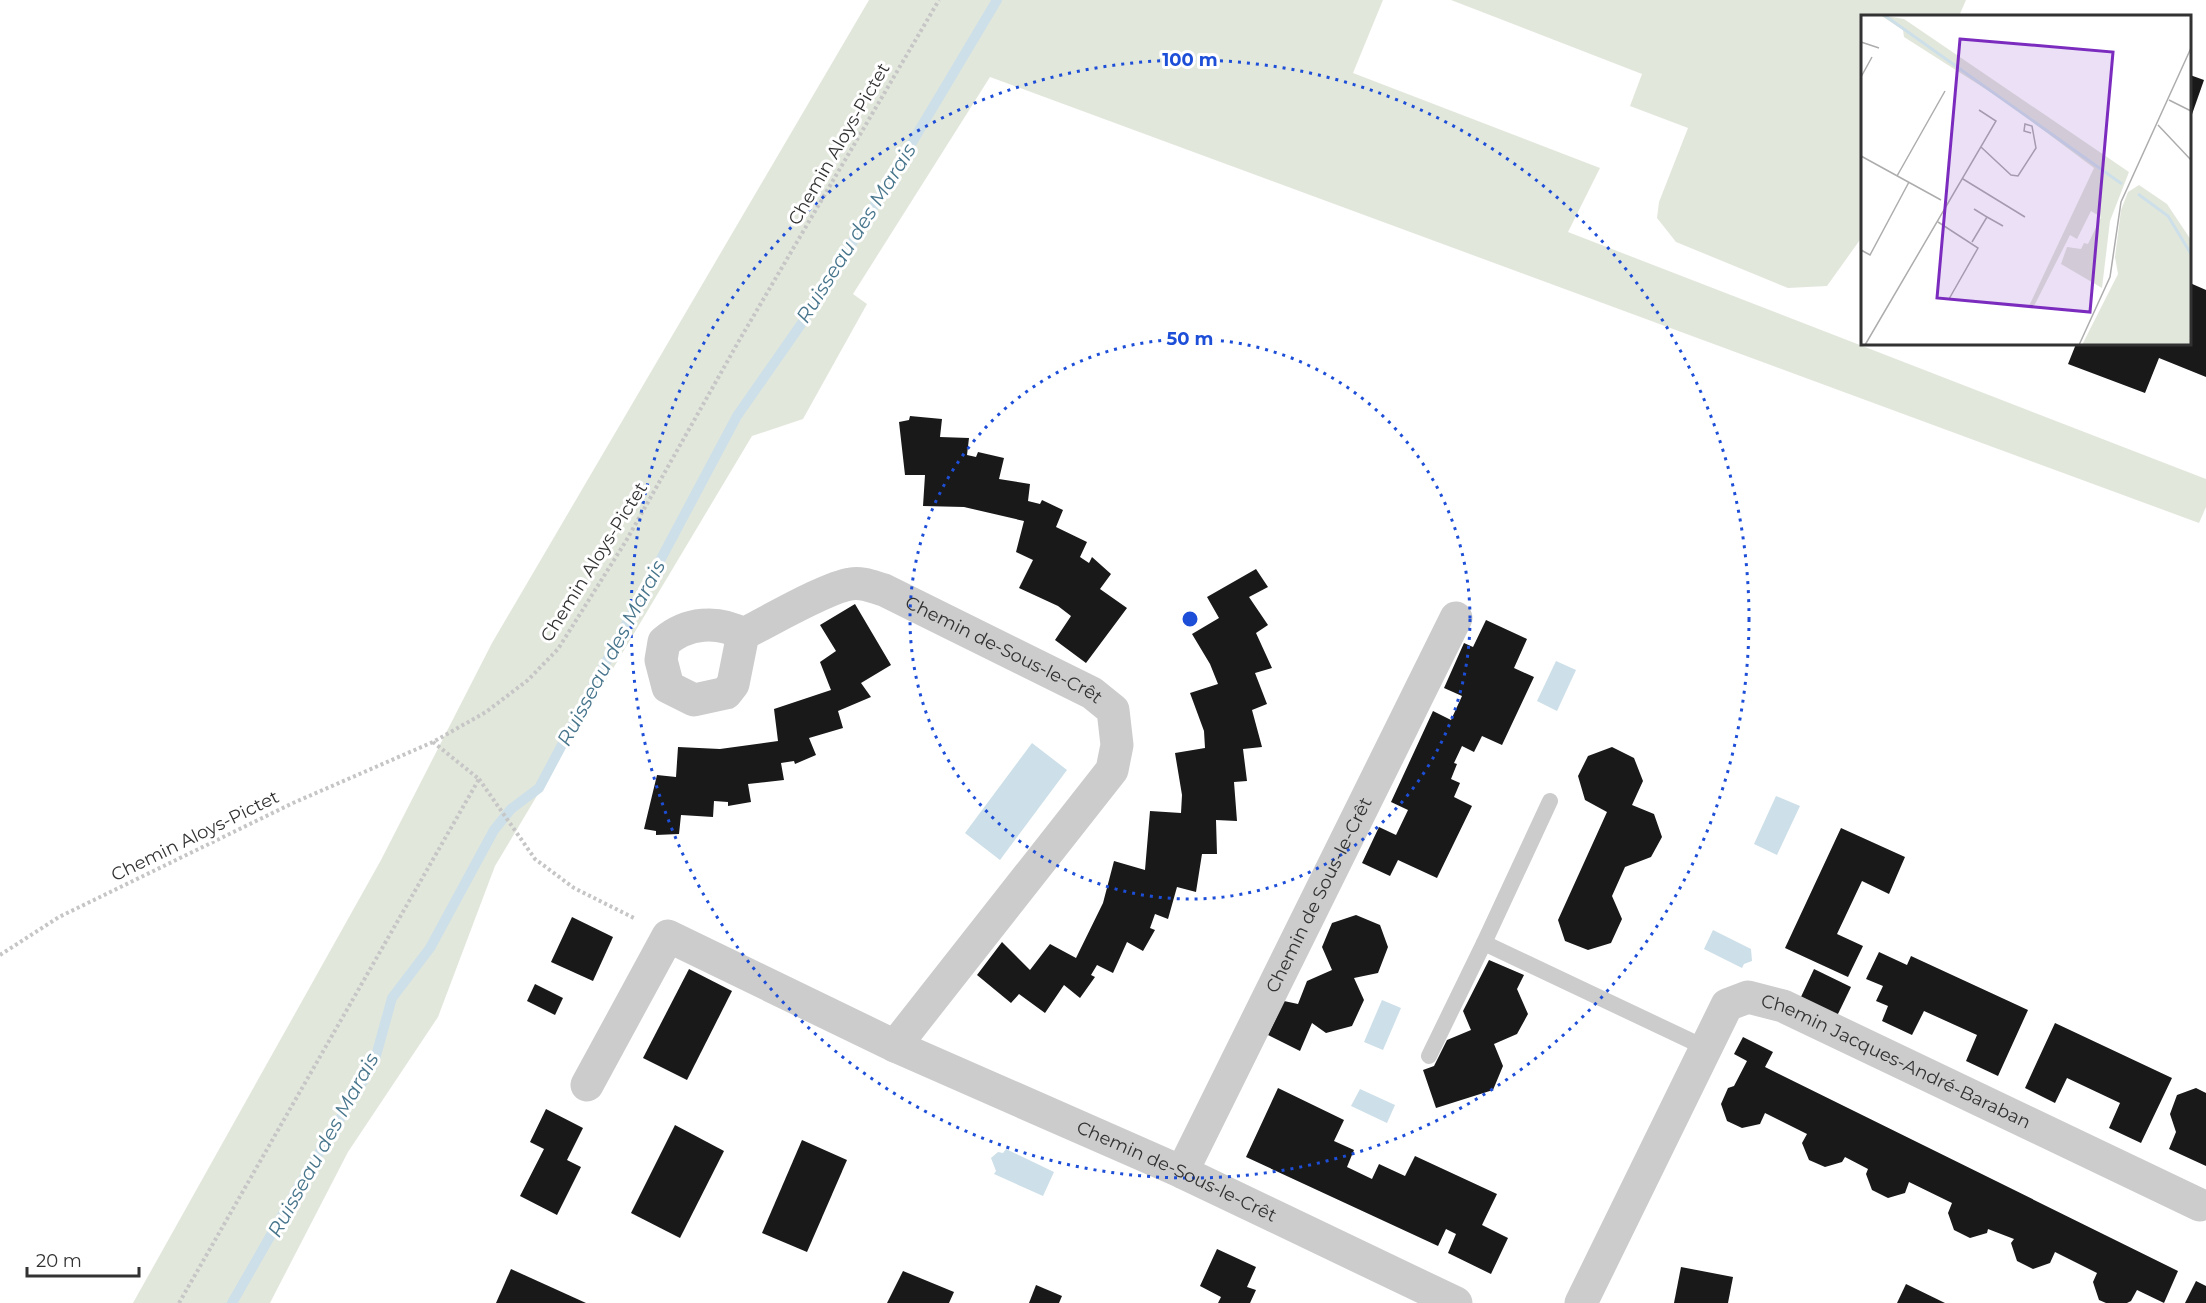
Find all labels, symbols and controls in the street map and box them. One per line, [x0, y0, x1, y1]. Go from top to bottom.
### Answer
inset map [1861, 15, 2191, 345]
text: 100 m [1162, 49, 1218, 71]
street label: Chemin Aloys-Pictet [784, 59, 894, 229]
water label: Ruisseau des Marais [791, 139, 921, 327]
text: 50 m [1167, 328, 1213, 350]
street label: Chemin Aloys-Pictet [536, 478, 652, 646]
water label: Ruisseau des Marais [552, 556, 670, 750]
street label: Chemin de-Sous-le-Crêt [902, 591, 1107, 708]
centre of rings [1180, 609, 1200, 629]
street label: Chemin Aloys-Pictet [108, 786, 282, 886]
street label: Chemin de Sous-le-Crêt [1261, 794, 1377, 996]
street label: Chemin Jacques-André-Baraban [1759, 990, 2034, 1134]
water label: Ruisseau des Marais [262, 1049, 384, 1241]
street label: Chemin de-Sous-le-Crêt [1073, 1116, 1280, 1227]
scale bar [27, 1240, 140, 1278]
text: 20 m [36, 1250, 82, 1272]

